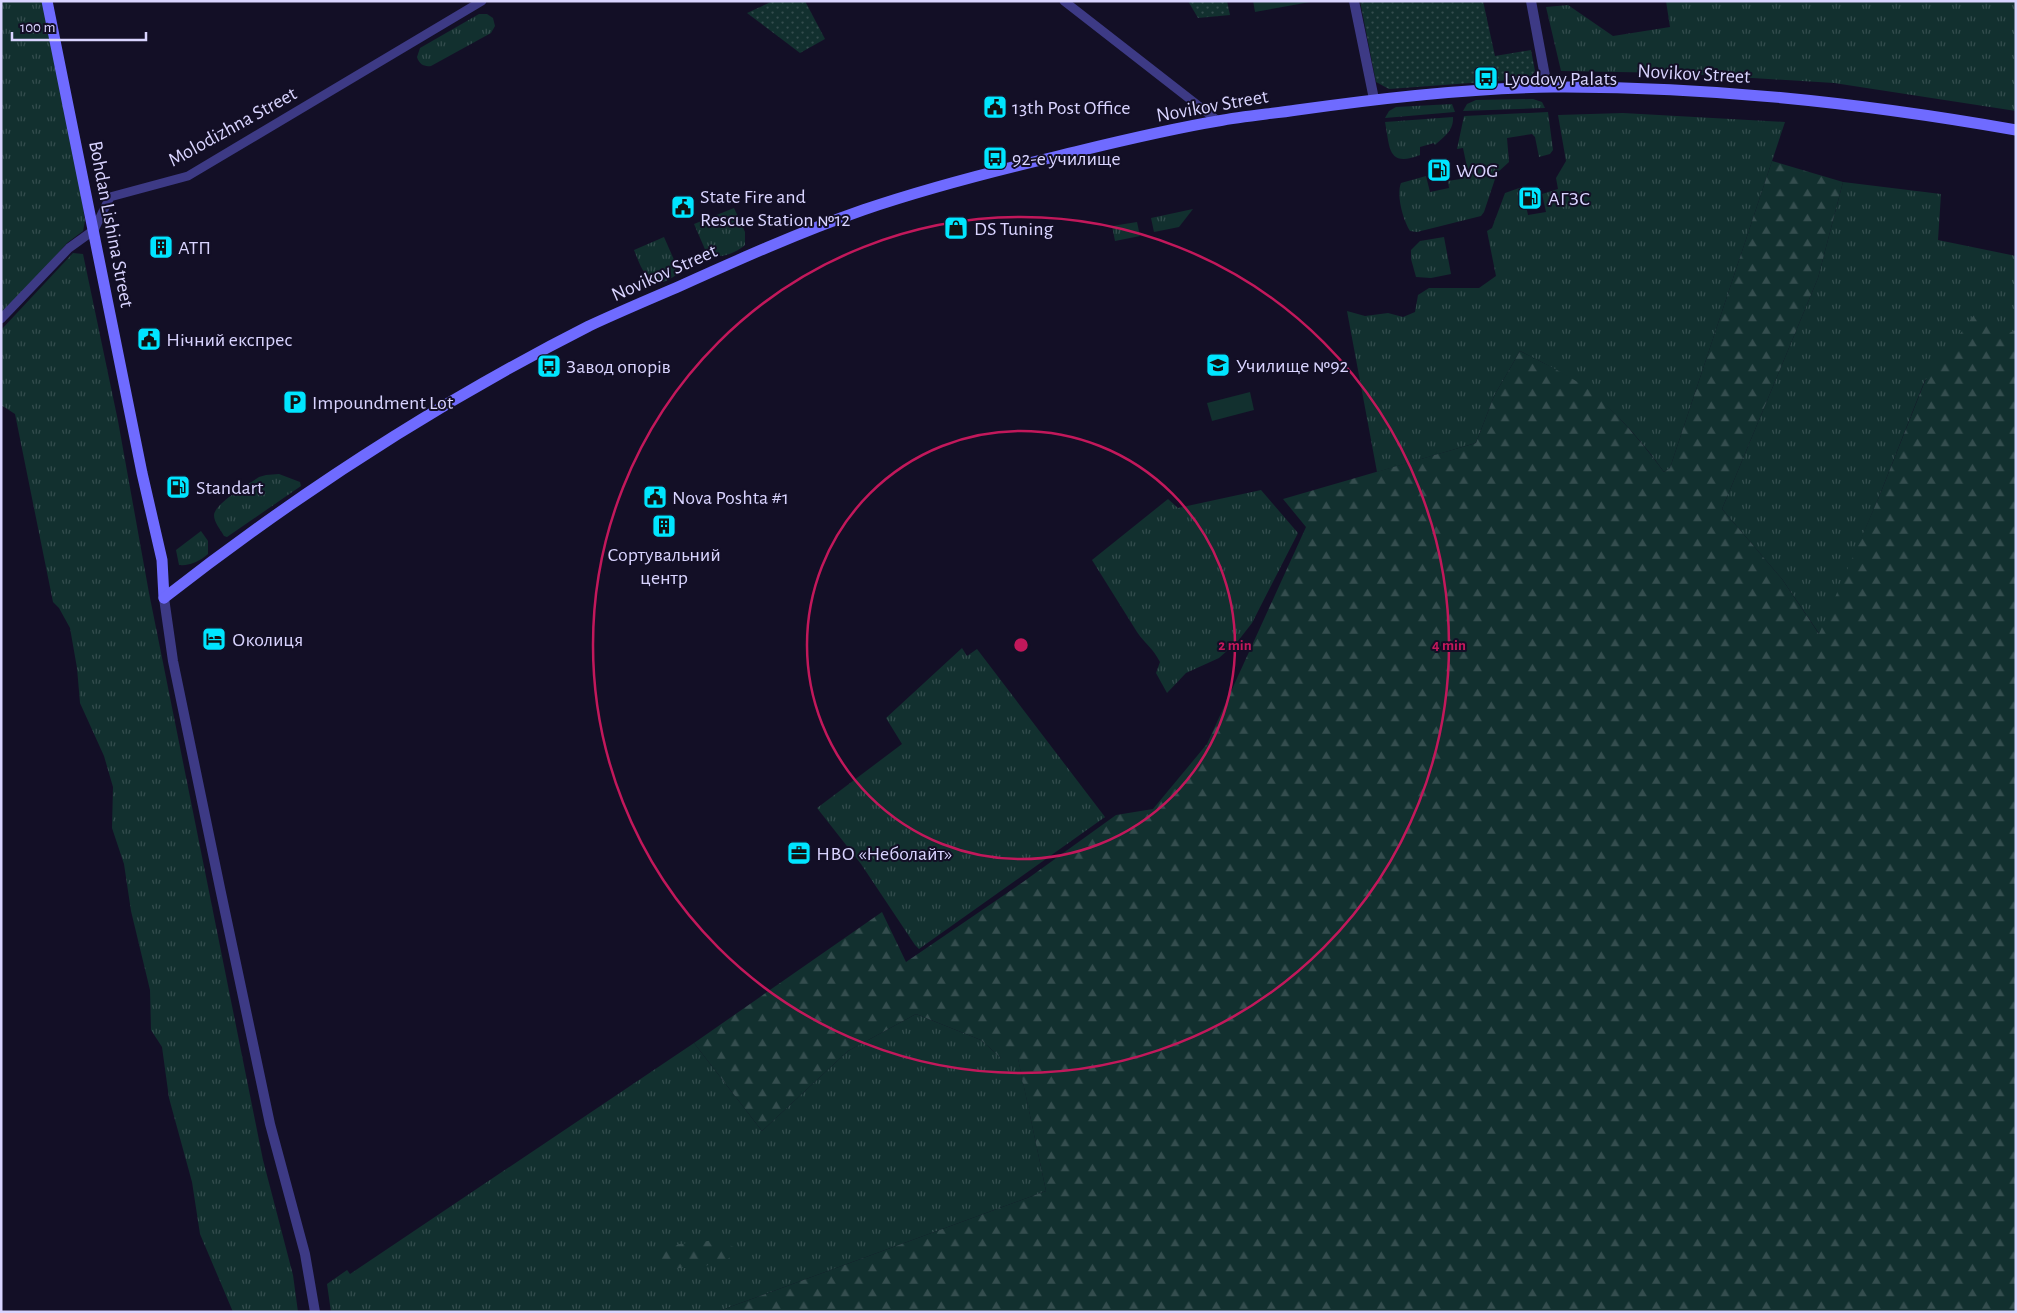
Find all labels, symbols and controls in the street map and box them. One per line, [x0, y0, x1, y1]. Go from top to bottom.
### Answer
scale bar [12, 10, 146, 42]
text: 100 m [20, 20, 55, 35]
street label: Novikov Street [1637, 61, 1752, 87]
bus stop icon: Lyodovy Palats [1473, 65, 1499, 91]
place label: Lyodovy Palats [1504, 69, 1617, 89]
street label: Molodizhna Street [165, 83, 301, 170]
street label: Novikov Street [1155, 86, 1270, 126]
public building icon: 13th Post Office [982, 94, 1008, 120]
place label: 13th Post Office [1012, 98, 1130, 118]
street label: Bohdan Lishina Street [85, 139, 137, 310]
bus stop icon: 92-е училище [982, 145, 1008, 171]
place label: 92-е училище [1012, 149, 1121, 169]
fuel station icon: WOG [1426, 157, 1452, 183]
place label: WOG [1456, 161, 1498, 181]
fuel station icon: АГЗС [1517, 185, 1543, 211]
place label: State Fire and Rescue Station №12 [700, 187, 850, 230]
place label: АГЗС [1548, 189, 1590, 209]
public building icon: State Fire and Rescue Station №12 [670, 194, 696, 220]
shop icon: DS Tuning [943, 215, 969, 241]
place label: DS Tuning [974, 219, 1053, 239]
building icon: АТП [148, 234, 174, 260]
place label: АТП [178, 238, 211, 258]
street label: Novikov Street [609, 240, 721, 305]
public building icon: Нічний експрес [136, 326, 162, 352]
place label: Нічний експрес [166, 330, 293, 350]
school or university icon: Училище №92 [1205, 352, 1231, 378]
bus stop icon: Завод опорів [536, 353, 562, 379]
place label: Училище №92 [1236, 356, 1349, 376]
place label: Завод опорів [566, 357, 671, 377]
parking icon: Impoundment Lot [282, 389, 308, 415]
place label: Impoundment Lot [312, 393, 454, 413]
fuel station icon: Standart [165, 474, 191, 500]
place label: Standart [196, 478, 264, 498]
public building icon: Nova Poshta #1 [642, 484, 668, 510]
place label: Nova Poshta #1 [672, 488, 789, 508]
building icon: Сортувальний центр [651, 513, 677, 539]
place label: Сортувальний центр [607, 545, 721, 588]
hotel icon: Околиця [201, 626, 227, 652]
place label: Околиця [232, 630, 303, 650]
centre of rings [1012, 636, 1030, 654]
text: 2 min [1218, 638, 1252, 653]
text: 4 min [1432, 638, 1466, 653]
office icon: НВО «Неболайт» [786, 840, 812, 866]
place label: НВО «Неболайт» [816, 844, 952, 864]

